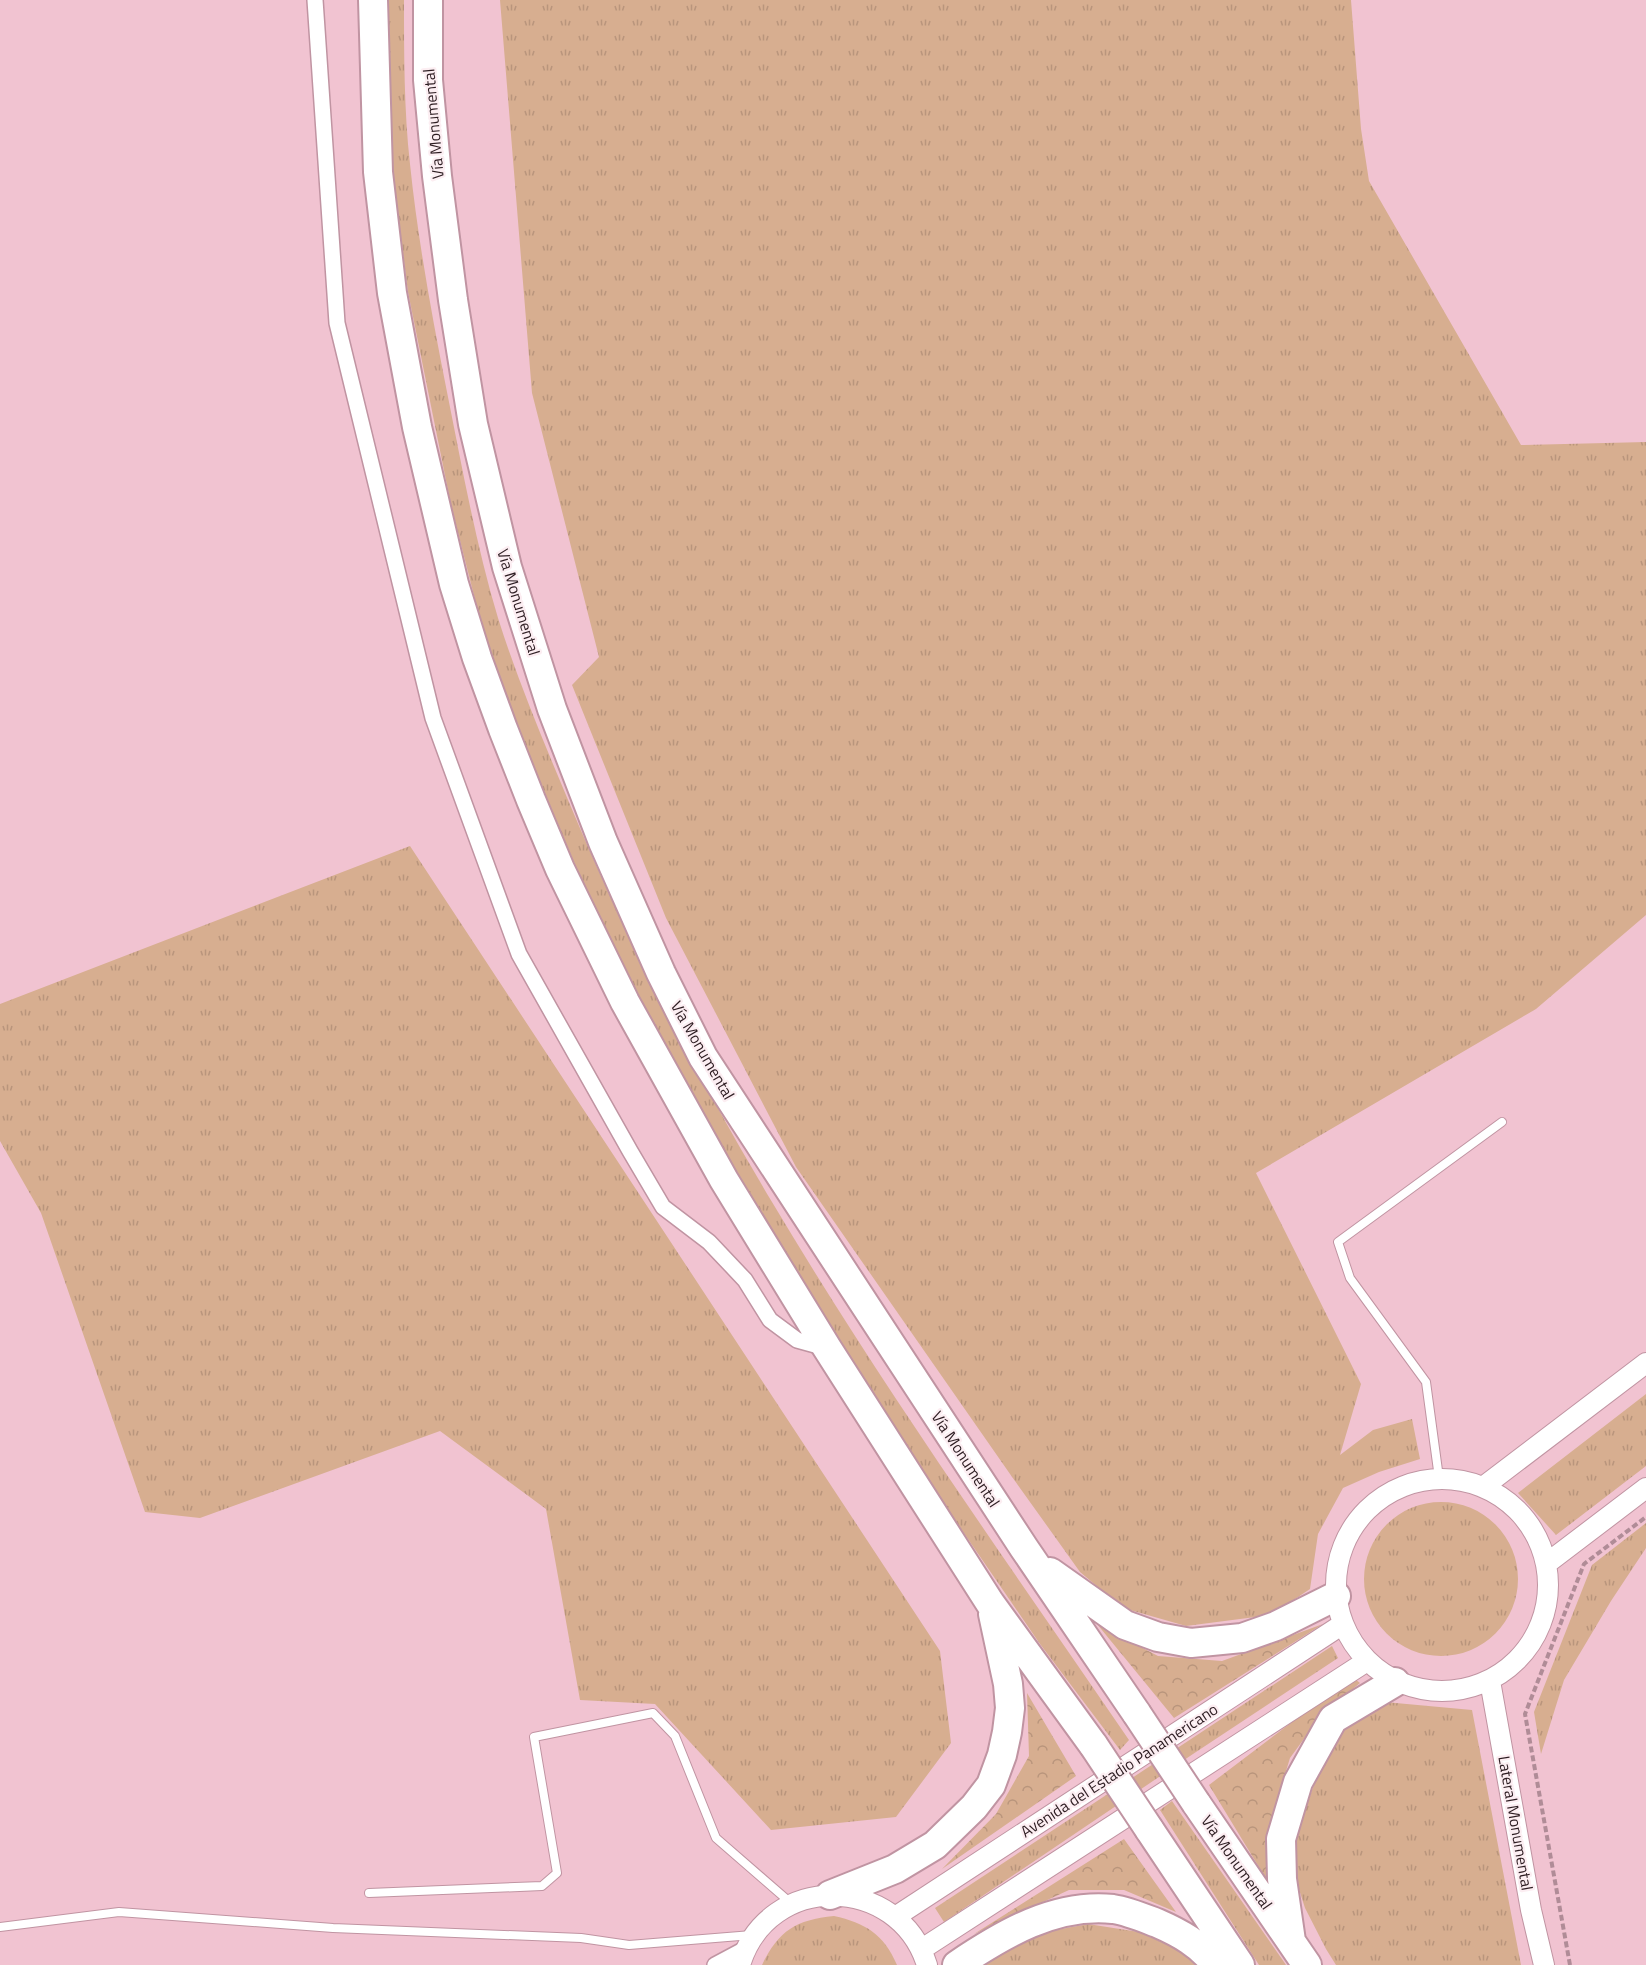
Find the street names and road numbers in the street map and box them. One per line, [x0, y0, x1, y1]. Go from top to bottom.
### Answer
street label: Vía Monumental [416, 68, 450, 180]
street label: Vía Monumental [491, 546, 547, 658]
street label: Vía Monumental [665, 996, 741, 1104]
street label: Vía Monumental [926, 1406, 1006, 1512]
street label: Avenida del Estadio Panamericano [1016, 1697, 1222, 1843]
street label: Lateral Monumental [1492, 1754, 1540, 1892]
street label: Vía Monumental [1195, 1810, 1279, 1914]

